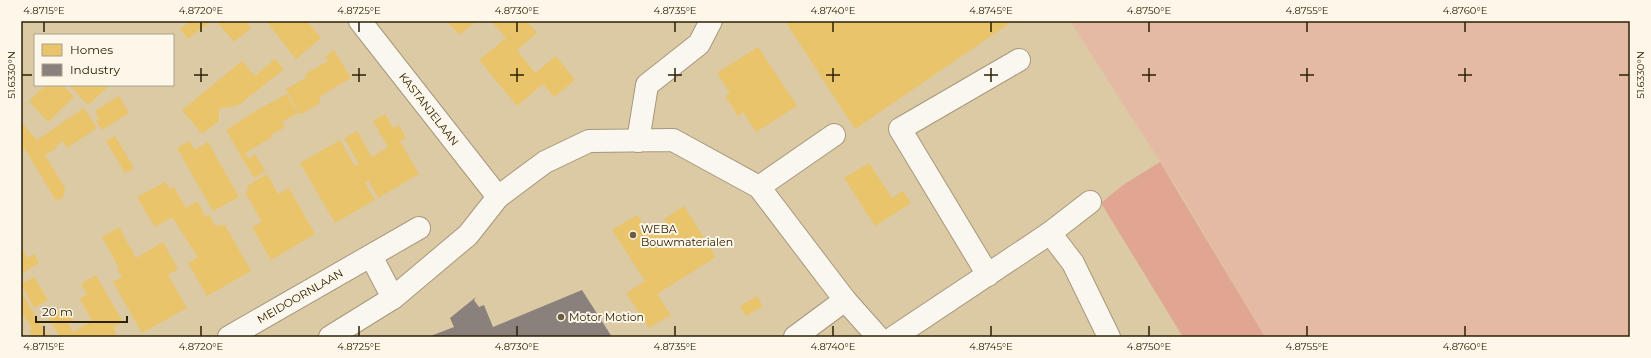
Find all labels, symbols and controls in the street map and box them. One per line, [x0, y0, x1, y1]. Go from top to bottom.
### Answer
text: 4.8715°E [23, 4, 65, 17]
text: 4.8720°E [179, 4, 224, 17]
text: 4.8725°E [337, 4, 381, 17]
text: 4.8730°E [495, 4, 539, 17]
text: 4.8735°E [653, 4, 697, 17]
text: 4.8740°E [811, 4, 856, 17]
text: 4.8745°E [969, 4, 1013, 17]
text: 4.8750°E [1127, 4, 1171, 17]
text: 4.8755°E [1285, 4, 1329, 17]
text: 4.8760°E [1443, 4, 1488, 17]
legend [34, 34, 174, 86]
text: Homes [70, 42, 113, 57]
text: 51.6330°N [5, 51, 18, 99]
text: 51.6330°N [1634, 51, 1647, 99]
text: Industry [70, 62, 120, 77]
street label: KASTANJELAAN [396, 70, 462, 148]
place label: WEBA Bouwmaterialen [641, 222, 733, 249]
marker: WEBA Bouwmaterialen [628, 230, 638, 240]
street label: MEIDOORNLAAN [255, 266, 345, 326]
scale bar [36, 298, 127, 324]
text: 20 m [42, 304, 73, 319]
place label: Motor Motion [569, 310, 644, 324]
marker: Motor Motion [556, 312, 566, 322]
text: 4.8715°E [23, 340, 65, 353]
text: 4.8720°E [179, 340, 224, 353]
text: 4.8725°E [337, 340, 381, 353]
text: 4.8730°E [495, 340, 539, 353]
text: 4.8735°E [653, 340, 697, 353]
text: 4.8740°E [811, 340, 856, 353]
text: 4.8745°E [969, 340, 1013, 353]
text: 4.8750°E [1127, 340, 1171, 353]
text: 4.8755°E [1285, 340, 1329, 353]
text: 4.8760°E [1443, 340, 1488, 353]

